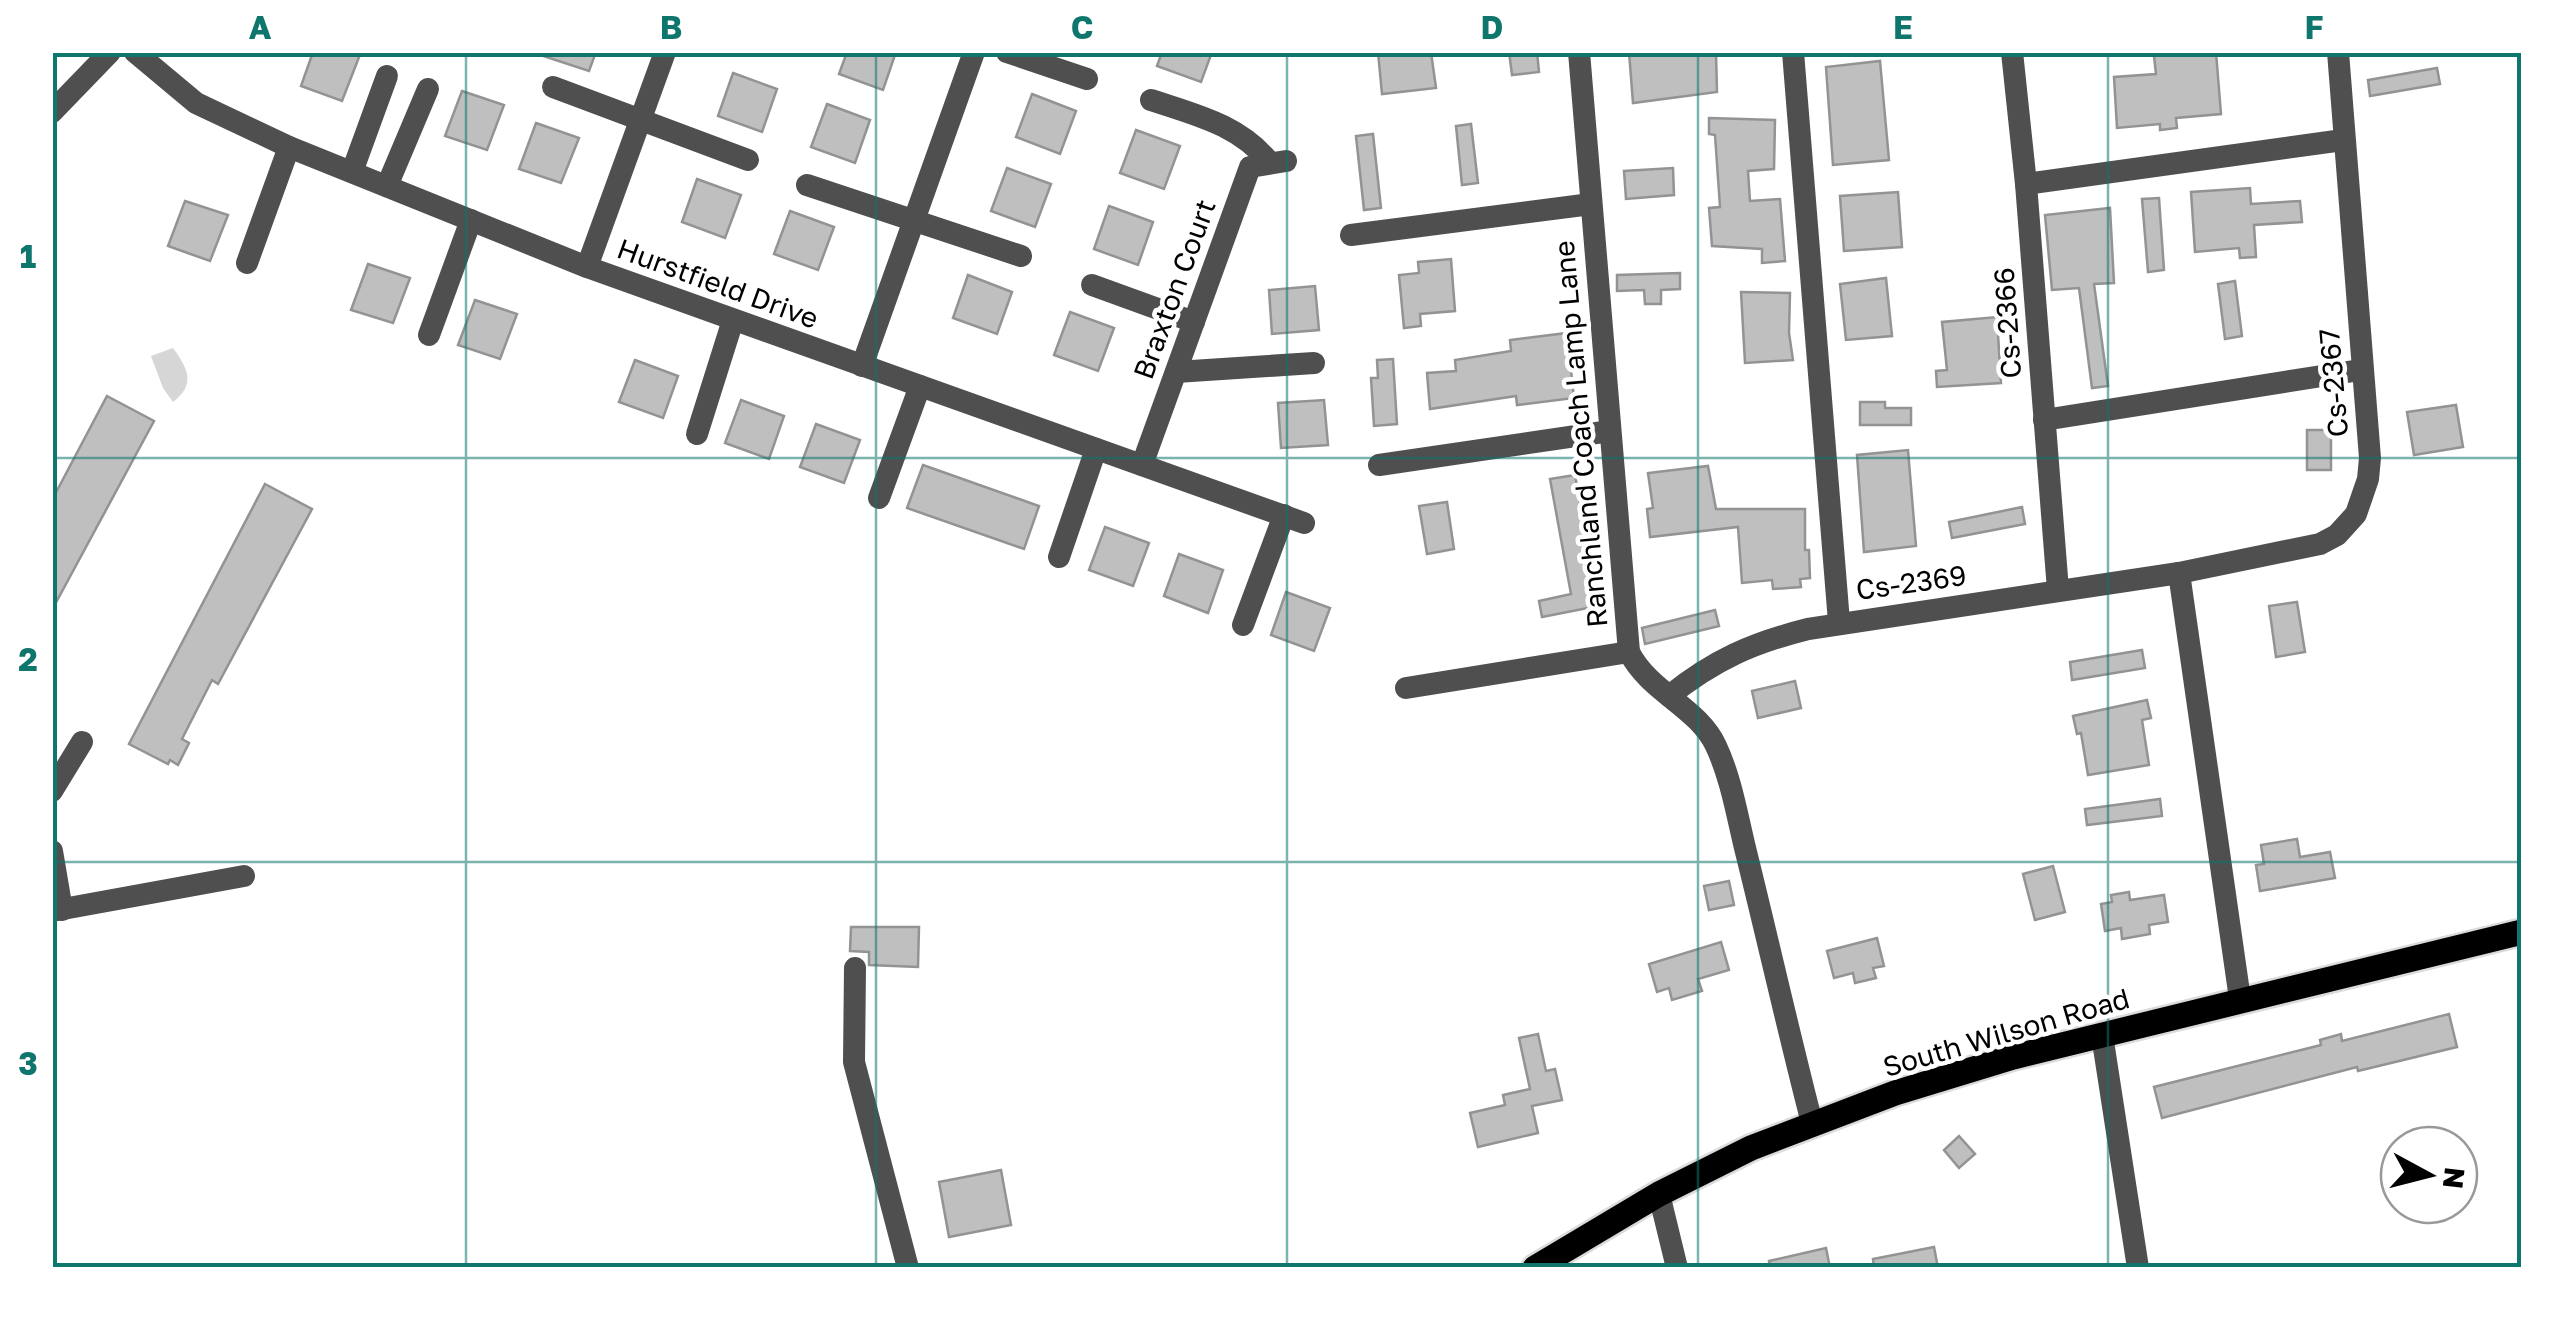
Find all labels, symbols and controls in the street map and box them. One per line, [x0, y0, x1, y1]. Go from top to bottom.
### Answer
text: A [249, 8, 272, 46]
text: B [660, 8, 682, 46]
text: C [1071, 8, 1093, 46]
text: D [1481, 8, 1503, 46]
text: E [1893, 8, 1913, 46]
text: F [2304, 8, 2324, 46]
street label: Braxton Court [1126, 195, 1222, 383]
street label: Hurstfield Drive [613, 231, 823, 335]
text: 1 [20, 237, 36, 275]
street label: Ranchland Coach Lamp Lane [1547, 239, 1613, 629]
street label: Cs-2366 [1987, 266, 2027, 380]
street label: Cs-2367 [2312, 327, 2354, 439]
street label: Cs-2369 [1854, 558, 1968, 606]
text: 2 [18, 640, 38, 678]
street label: South Wilson Road [1879, 981, 2133, 1083]
text: 3 [18, 1044, 38, 1082]
north arrow [2379, 1125, 2479, 1225]
text: N [2437, 1166, 2472, 1191]

